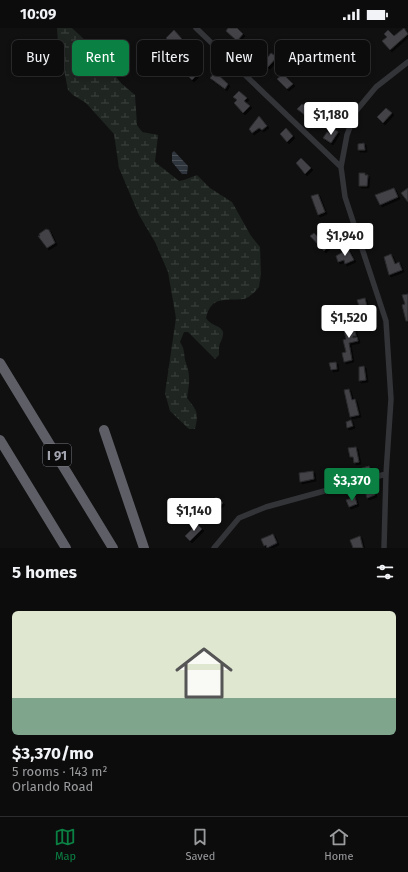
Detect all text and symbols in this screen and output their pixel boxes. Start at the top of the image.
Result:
text: 10:09 [20,5,56,23]
chip: Buy [12,40,64,76]
chip: Rent [72,40,129,76]
chip: Filters [137,40,203,76]
chip: New [211,40,267,76]
chip: Apartment [275,40,370,76]
pin: $1,180 [298,102,364,136]
text: $1,180 [313,107,349,122]
pin: $1,940 [312,223,378,257]
text: $1,940 [326,228,364,243]
pin: $1,520 [316,305,382,339]
text: $1,520 [330,310,368,325]
road number: I 91 [43,444,71,466]
pin: $3,370 [319,468,385,502]
text: $3,370 [333,473,371,488]
pin: $1,140 [161,498,227,532]
text: $1,140 [176,503,212,518]
icon: filters [374,561,396,583]
text: 5 homes [12,562,77,583]
icon: home [168,637,240,709]
text: $3,370/mo [12,743,94,764]
text: 5 rooms · 143 m² [12,764,108,779]
text: Orlando Road [12,779,93,794]
tab: Map [54,826,76,863]
tab: Saved [185,826,215,863]
tab: Home [324,826,354,863]

